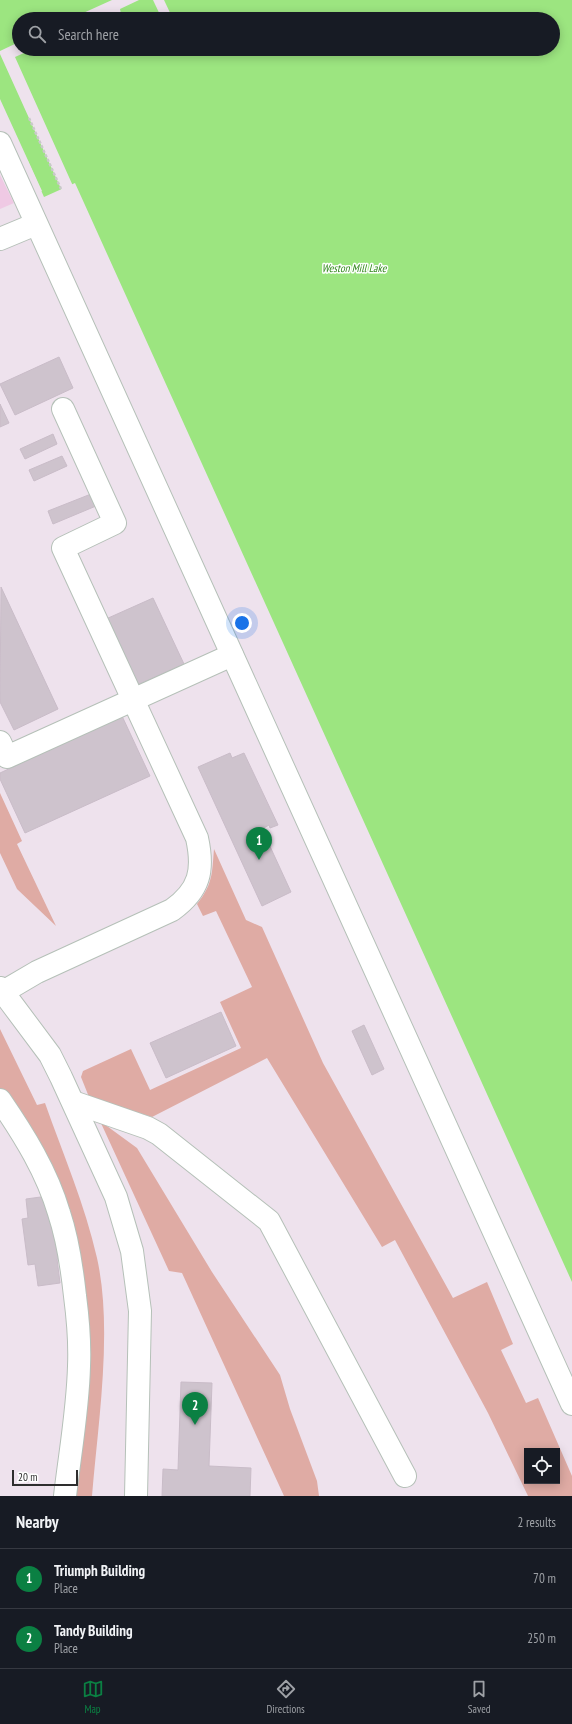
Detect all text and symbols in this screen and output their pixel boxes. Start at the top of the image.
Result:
search box [12,12,560,56]
icon: search [26,23,48,45]
text: Search here [58,25,119,44]
water label: Weston Mill Lake [322,261,388,275]
your location [232,613,252,633]
pin: 1 [246,827,272,860]
pin: 2 [182,1392,208,1425]
map controls [524,1448,560,1484]
button: locate [524,1448,560,1484]
scale bar [12,1468,78,1487]
text: 20 m [18,1470,37,1484]
text: Nearby [16,1511,59,1533]
text: 2 results [517,1514,556,1531]
text: Triumph Building [54,1561,145,1580]
text: 1 [26,1570,32,1587]
text: 70 m [533,1570,556,1587]
text: Place [54,1580,78,1597]
text: Tandy Building [54,1621,133,1640]
text: 2 [26,1630,32,1647]
text: 250 m [527,1630,556,1647]
text: Place [54,1640,78,1657]
tab: Map [82,1678,104,1716]
tab: Directions [267,1678,305,1716]
tab: Saved [468,1678,490,1716]

